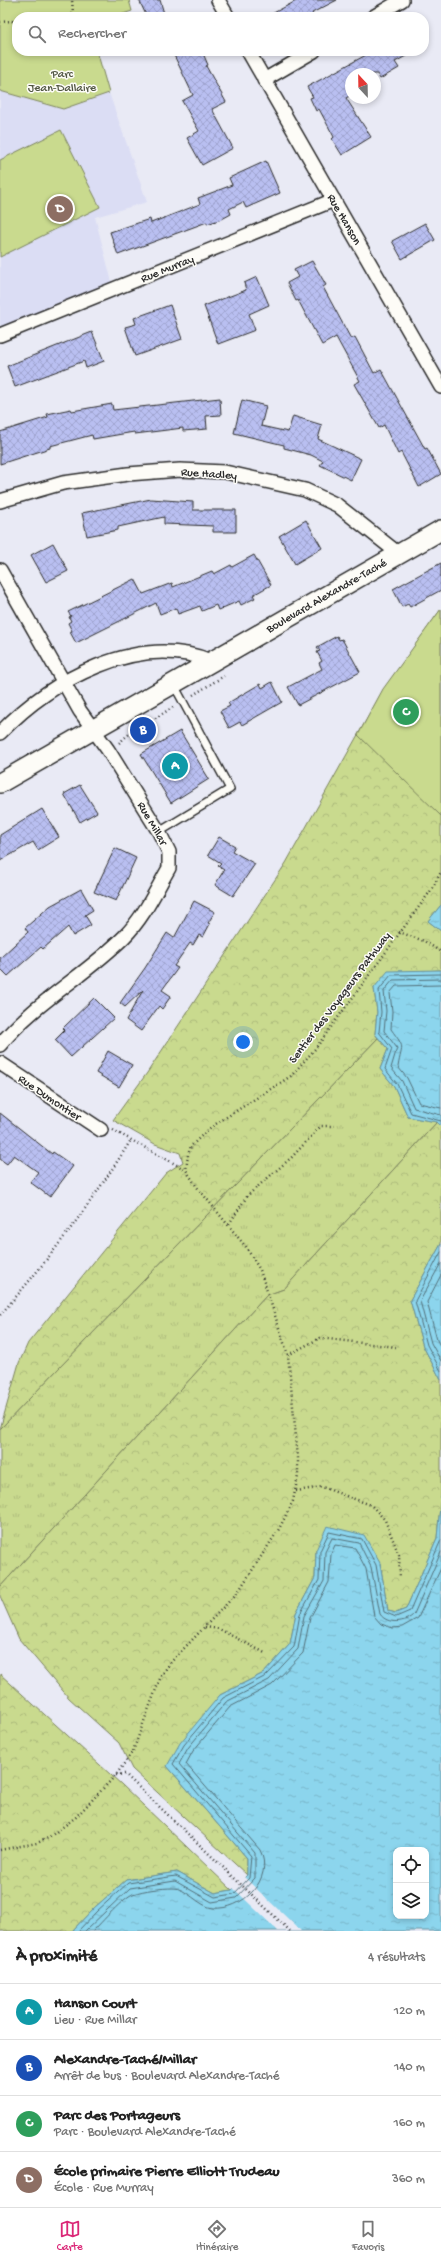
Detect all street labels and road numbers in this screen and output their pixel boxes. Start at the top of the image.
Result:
street label: Rue Hanson [323,192,364,248]
street label: Rue Murray [139,253,196,287]
street label: Rue Hadley [180,466,237,484]
street label: Boulevard Alexandre-Taché [263,556,390,637]
street label: Rue Millar [133,800,170,850]
street label: Sentier des Voyageurs Pathway [287,930,395,1067]
street label: Rue Dumontier [15,1073,84,1126]

